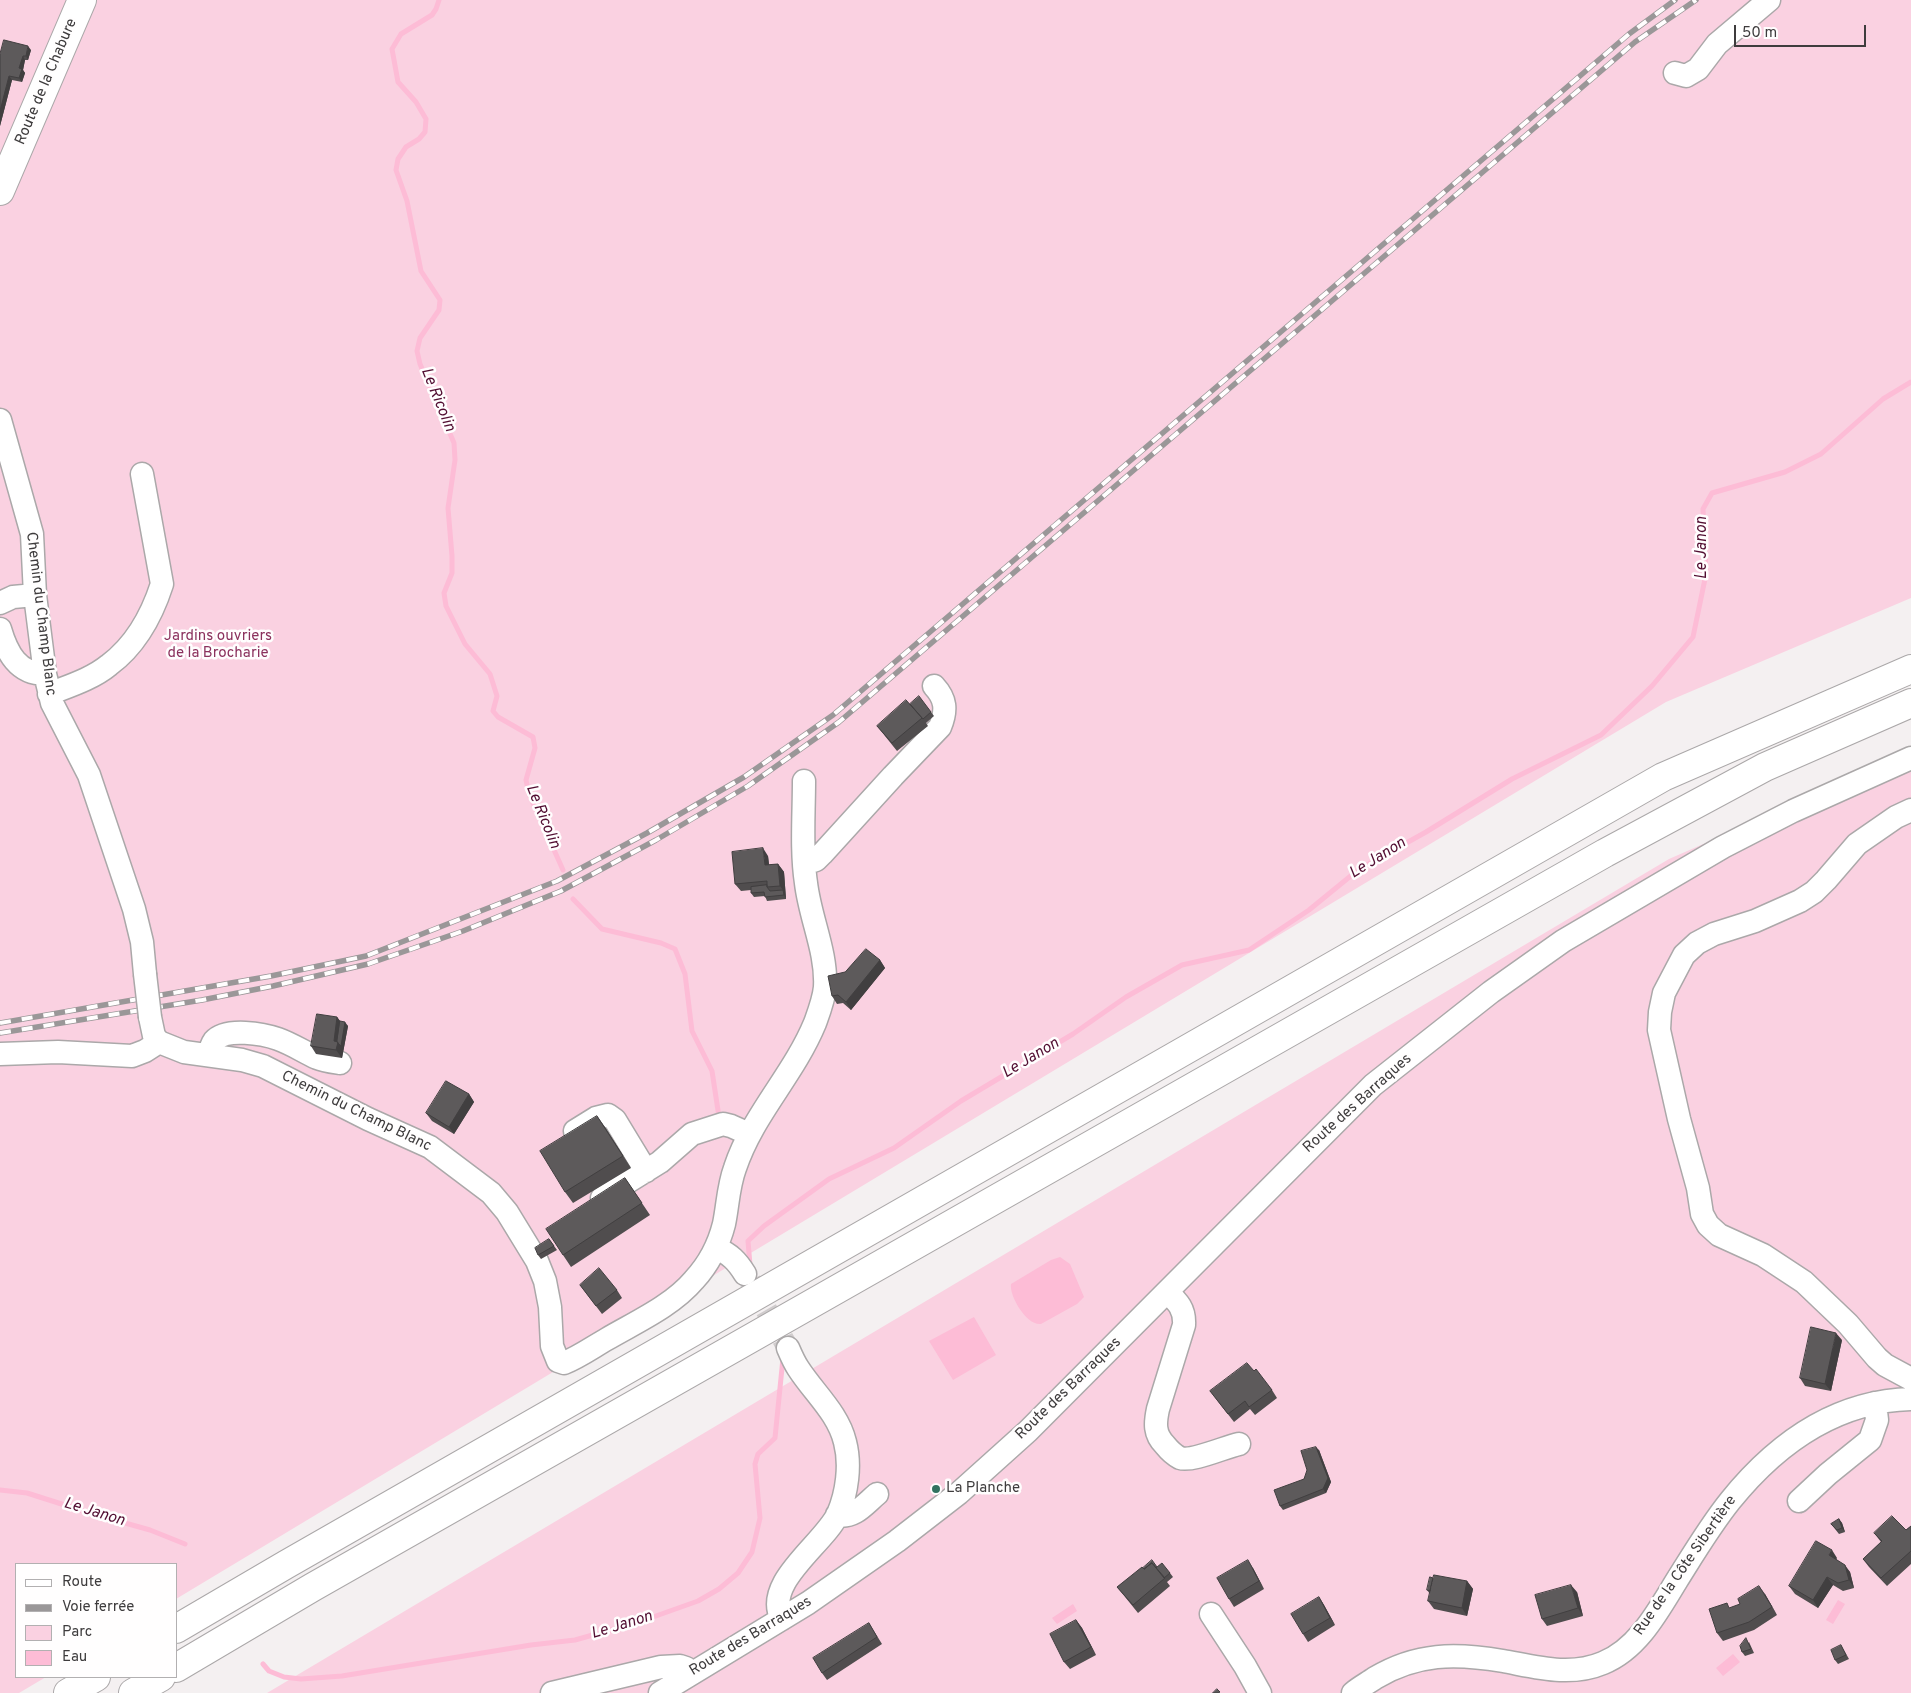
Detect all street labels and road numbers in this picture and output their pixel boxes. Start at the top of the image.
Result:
street label: Route de la Chabure [12,16,82,148]
street label: Chemin du Champ Blanc [21,531,59,697]
street label: Route des Barraques [1300,1051,1416,1157]
street label: Chemin du Champ Blanc [278,1068,434,1156]
street label: Route des Barraques [1013,1334,1125,1444]
street label: Rue de la Côte Sibertière [1631,1493,1741,1639]
street label: Route des Barraques [687,1593,815,1681]

